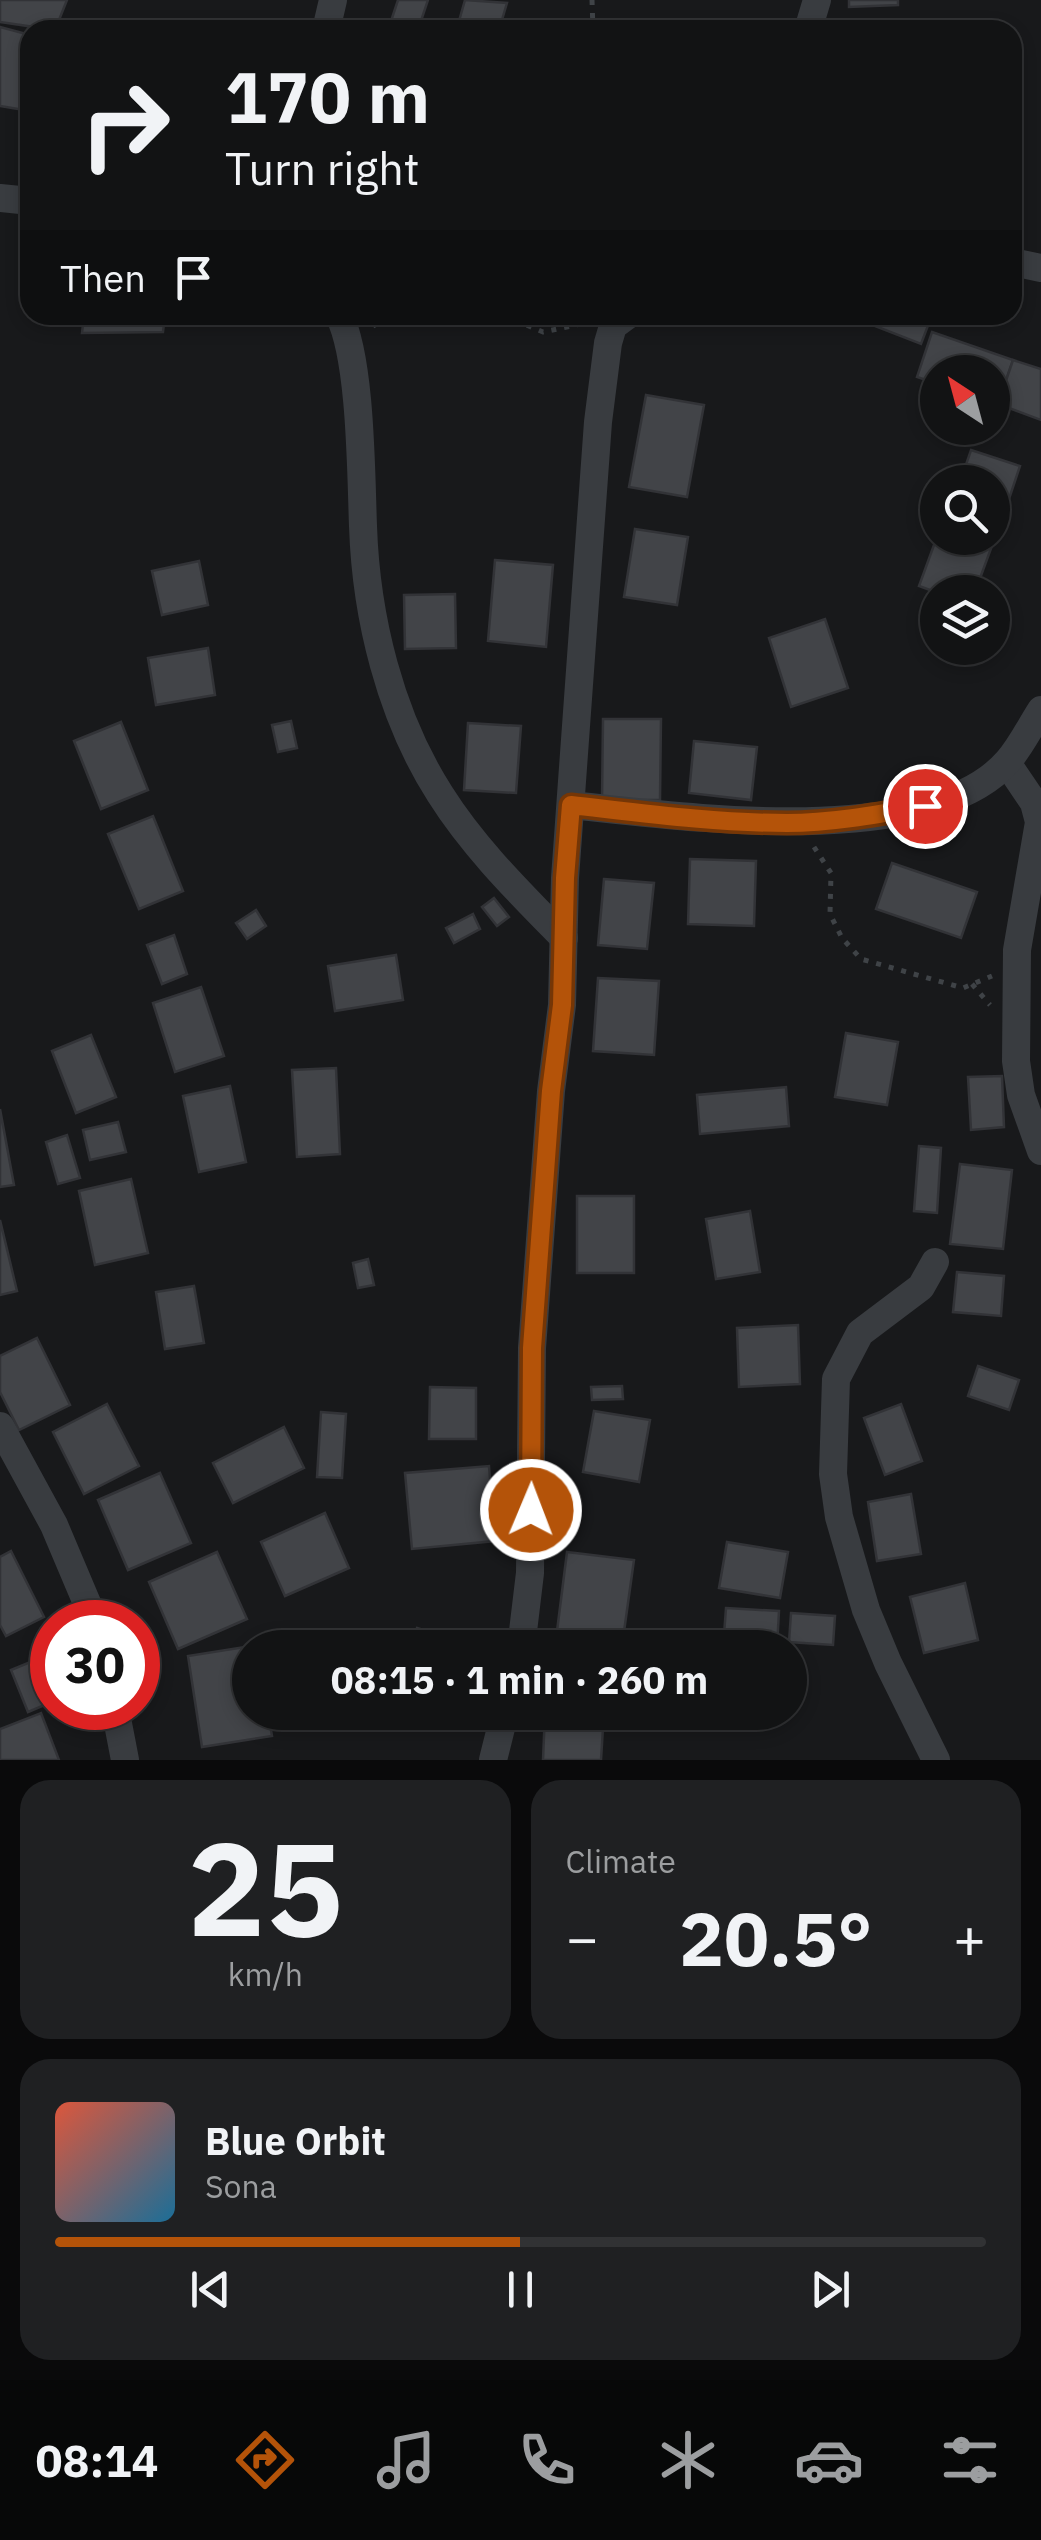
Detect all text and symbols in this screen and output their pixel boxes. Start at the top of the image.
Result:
text: 170 m [225,51,430,142]
icon: right [60,60,190,190]
text: Turn right [225,139,420,197]
icon: arrive [166,250,221,305]
text: Then [60,253,146,302]
north arrow [920,355,1010,445]
map controls [920,355,1010,665]
button: search [920,465,1010,555]
button: layers [920,575,1010,665]
pin [883,764,968,849]
icon: arrive [898,779,953,834]
position arrow [479,1458,583,1562]
speed limit sign: 30 [30,1600,160,1730]
text: 08:15 · 1 min · 260 m [331,1655,708,1704]
text: 25 [187,1803,343,1972]
text: Climate [566,1840,676,1882]
text: 20.5° [679,1889,873,1987]
text: − [566,1902,599,1973]
text: + [953,1902,986,1973]
text: km/h [228,1953,303,1995]
text: Blue Orbit [205,2116,386,2165]
text: Sona [205,2165,277,2207]
icon: previous [183,2262,238,2317]
icon: pause [493,2262,548,2317]
icon: next [803,2262,858,2317]
icon: directions [230,2425,300,2495]
icon: music [371,2425,441,2495]
icon: phone [512,2425,582,2495]
icon: climate [653,2425,723,2495]
icon: car [794,2425,864,2495]
icon: filters [935,2425,1005,2495]
text: 08:14 [36,2431,158,2489]

